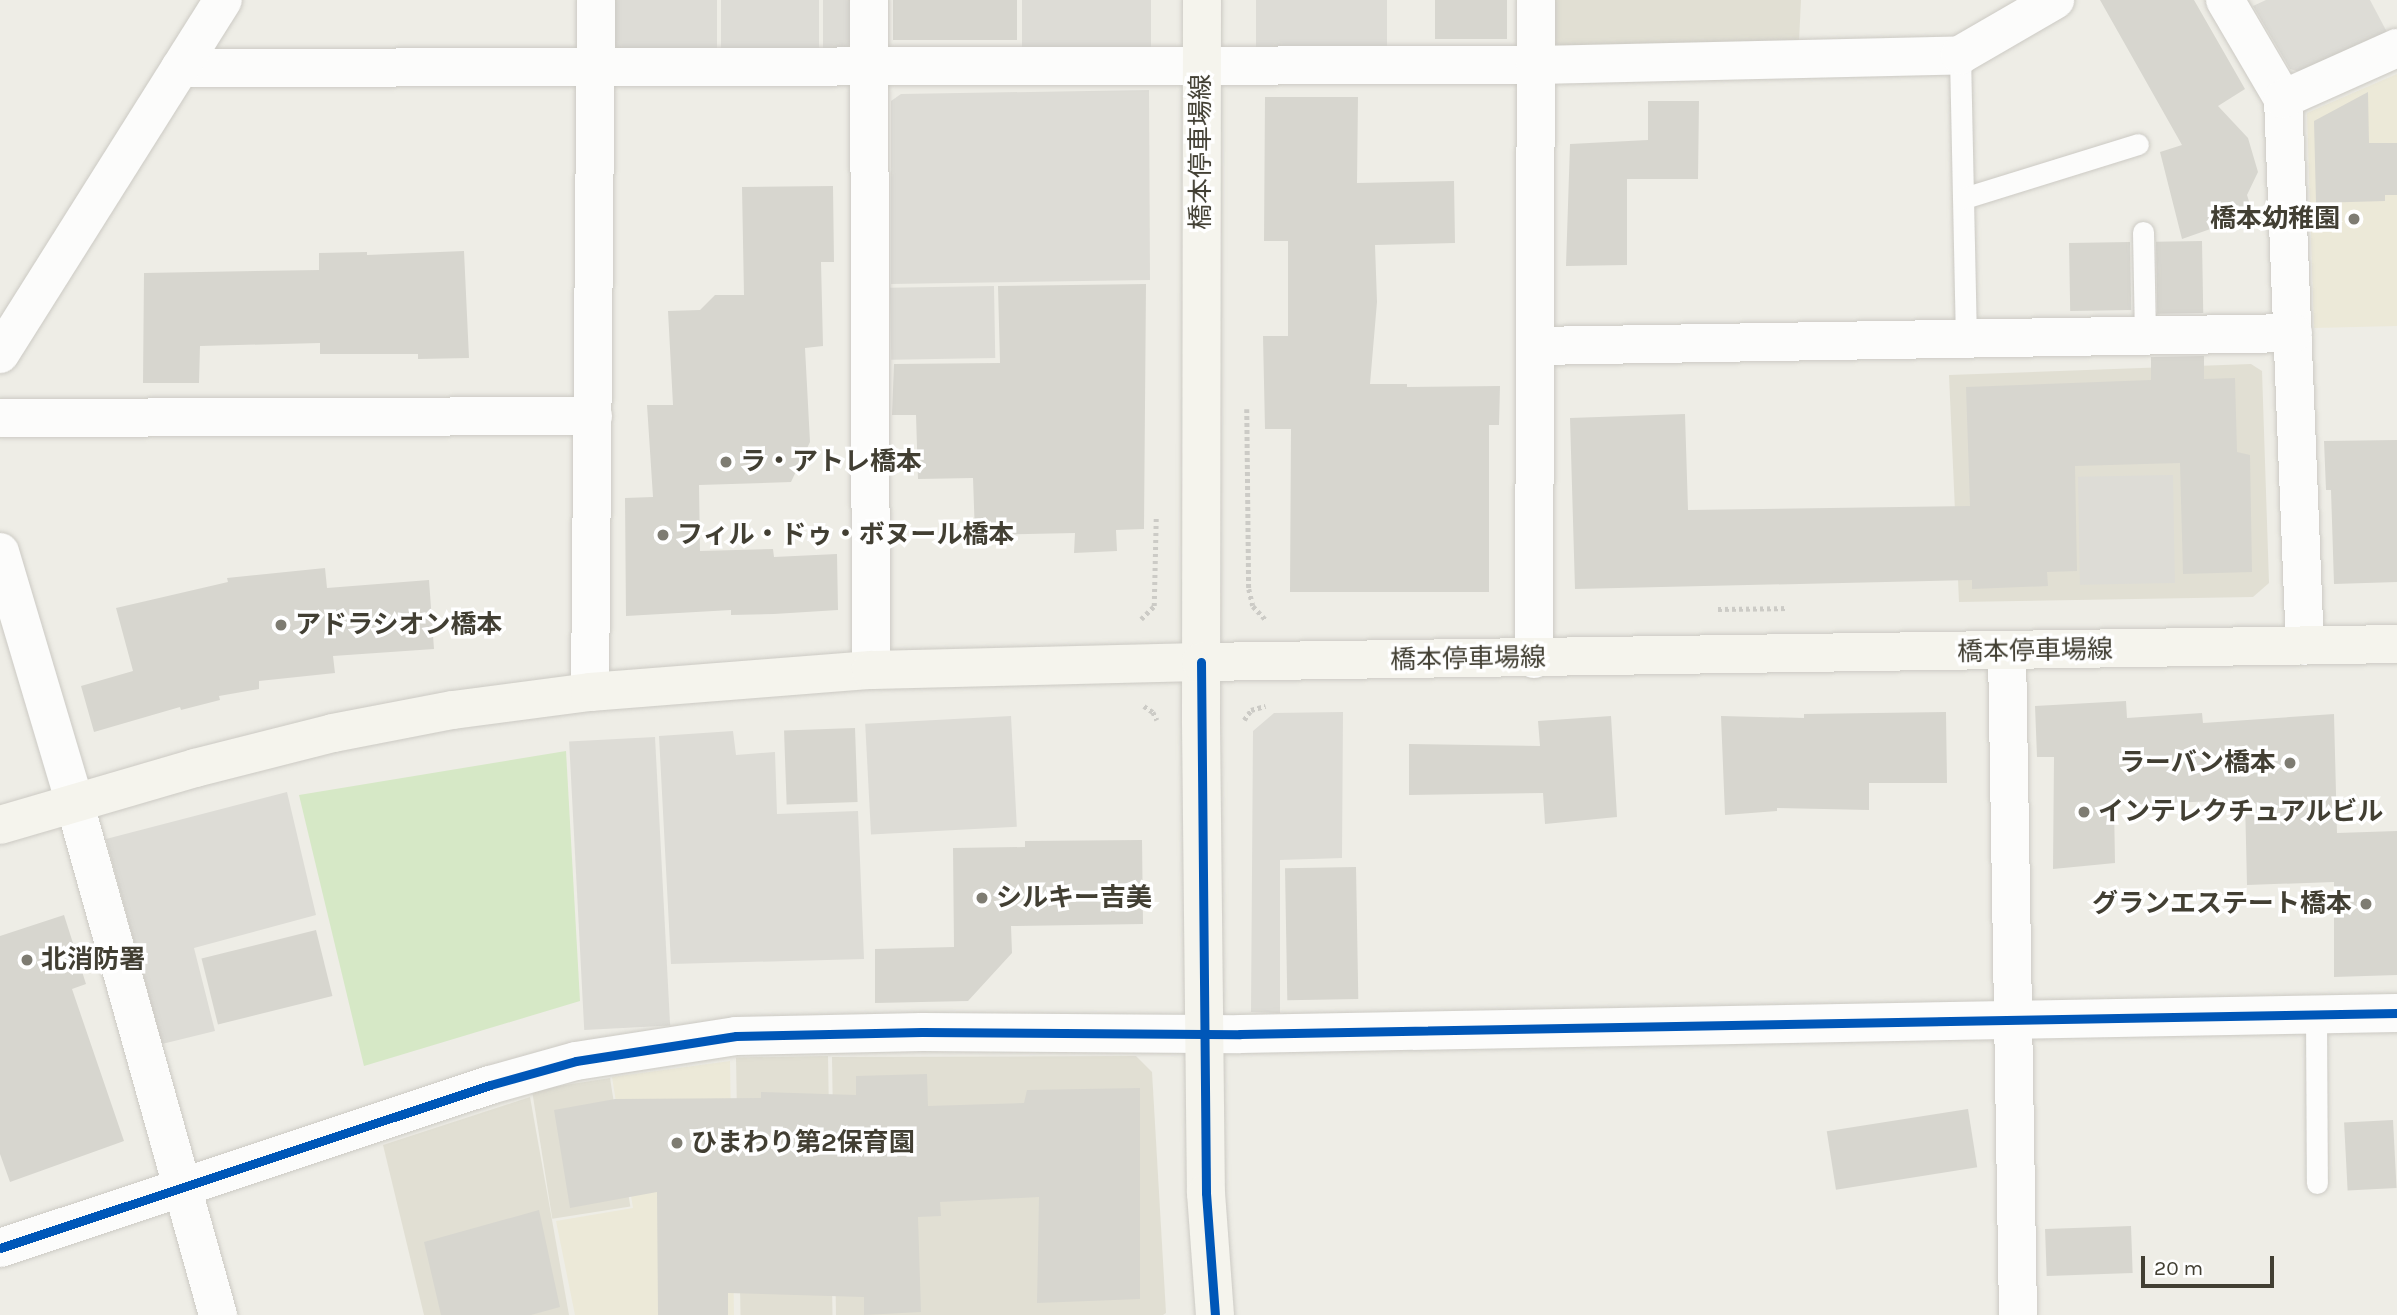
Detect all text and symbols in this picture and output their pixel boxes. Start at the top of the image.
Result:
street label: 橋本停車場線 [1185,74,1217,230]
place label: 橋本幼稚園 [2210,203,2340,235]
marker: 橋本幼稚園 [2346,211,2362,227]
place label: ラ・アトレ橋本 [740,446,922,478]
marker: ラ・アトレ橋本 [718,454,734,470]
place label: フィル・ドゥ・ボヌール橋本 [677,519,1015,551]
marker: フィル・ドゥ・ボヌール橋本 [655,527,671,543]
place label: アドラシオン橋本 [295,609,503,641]
marker: アドラシオン橋本 [273,617,289,633]
street label: 橋本停車場線 [1957,634,2113,668]
street label: 橋本停車場線 [1390,642,1546,676]
place label: ラーバン橋本 [2120,747,2276,779]
marker: ラーバン橋本 [2282,755,2298,771]
place label: インテレクチュアルビル [2098,796,2384,828]
marker: インテレクチュアルビル [2076,804,2092,820]
place label: シルキー吉美 [996,882,1152,914]
place label: グランエステート橋本 [2092,888,2352,920]
marker: シルキー吉美 [974,890,990,906]
marker: グランエステート橋本 [2358,896,2374,912]
place label: 北消防署 [41,944,145,976]
marker: 北消防署 [19,952,35,968]
place label: ひまわり第2保育園 [691,1127,915,1159]
marker: ひまわり第2保育園 [669,1135,685,1151]
scale bar [2145,1242,2278,1286]
text: 20 m [2154,1256,2203,1280]

